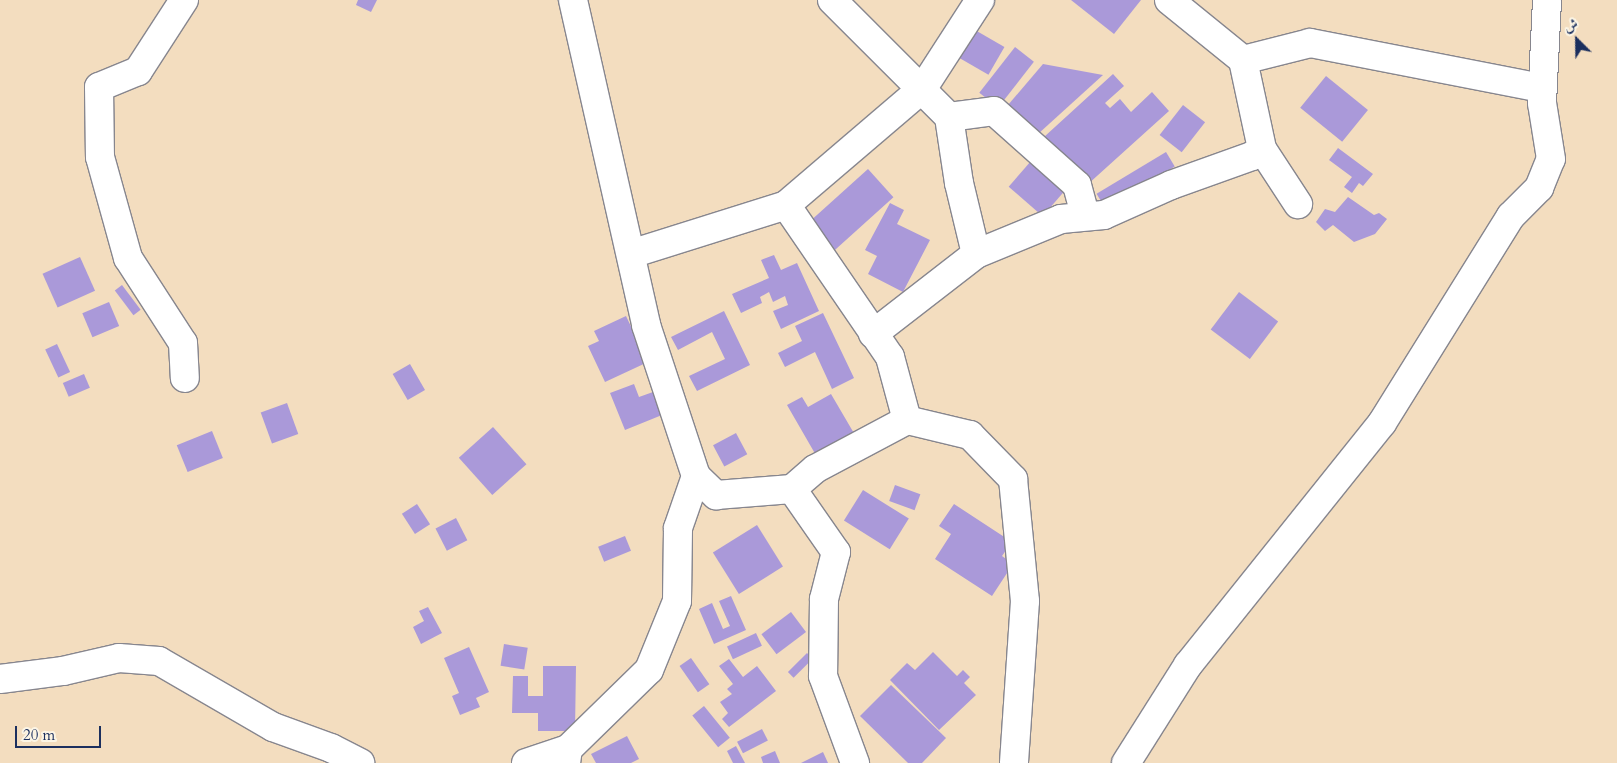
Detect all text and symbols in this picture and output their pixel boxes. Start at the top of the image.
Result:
text: ش [1561,14,1581,37]
north arrow [1552,15,1602,65]
scale bar [18,716,104,748]
text: 20 m [23,725,55,745]

